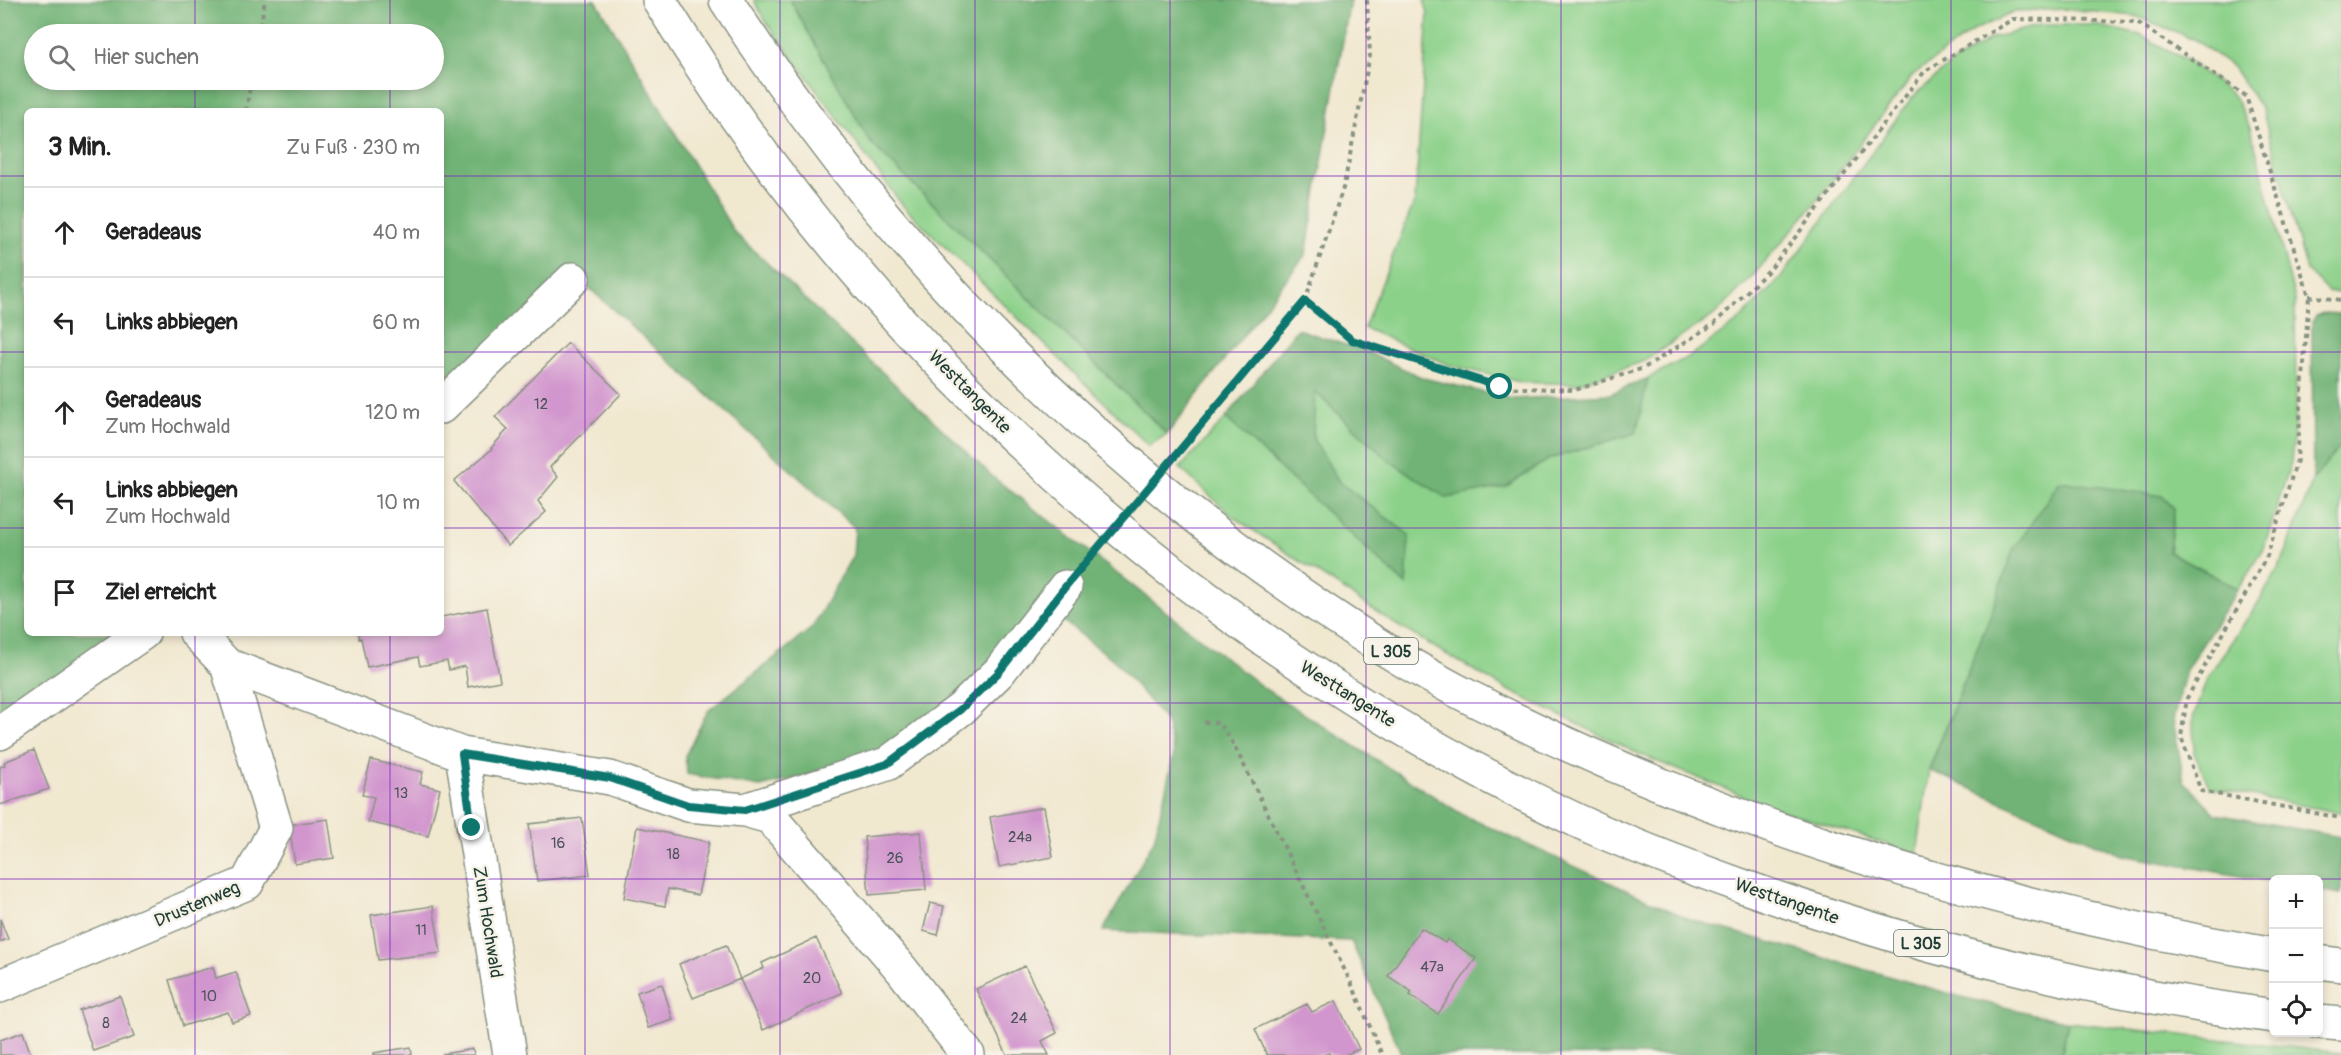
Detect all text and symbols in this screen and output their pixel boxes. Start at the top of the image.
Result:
search box [24,24,444,90]
icon: search [45,41,78,74]
text: Hier suchen [93,43,199,71]
text: 3 Min. [48,131,112,163]
text: Zu Fuß · 230 m [286,135,420,160]
icon: ahead [48,216,81,249]
text: Geradeaus [105,218,201,246]
text: 40 m [373,220,420,245]
icon: left [48,306,81,339]
text: Links abbiegen [105,308,238,336]
text: 60 m [373,310,420,335]
street label: Westtangente [923,346,1016,439]
route start [1486,373,1512,399]
text: Geradeaus [105,386,201,414]
house number: 12 [534,395,548,414]
icon: ahead [48,396,81,429]
text: 120 m [365,400,420,425]
text: Zum Hochwald [105,414,231,439]
text: Links abbiegen [105,476,238,504]
icon: left [48,486,81,519]
text: 10 m [376,490,420,515]
text: Zum Hochwald [105,504,231,529]
icon: arrive [48,576,81,609]
text: Ziel erreicht [105,578,216,606]
road number: L 305 [1364,638,1418,664]
street label: Westtangente [1296,656,1400,733]
house number: 13 [394,784,408,803]
route end [458,814,484,840]
house number: 24a [1008,828,1032,847]
house number: 16 [551,834,565,853]
house number: 18 [666,845,680,864]
house number: 26 [886,849,904,868]
street label: Zum Hochwald [467,864,508,980]
street label: Westtangente [1732,873,1842,930]
map controls [2269,875,2323,1037]
button: + [2269,875,2323,929]
street label: Drustenweg [151,876,244,933]
house number: 11 [415,921,427,940]
button: − [2269,929,2323,983]
road number: L 305 [1894,930,1948,956]
house number: 47a [1420,958,1444,977]
house number: 20 [803,969,821,988]
button: locate [2269,983,2323,1037]
house number: 10 [201,987,217,1006]
house number: 24 [1010,1009,1028,1028]
house number: 8 [102,1014,110,1033]

